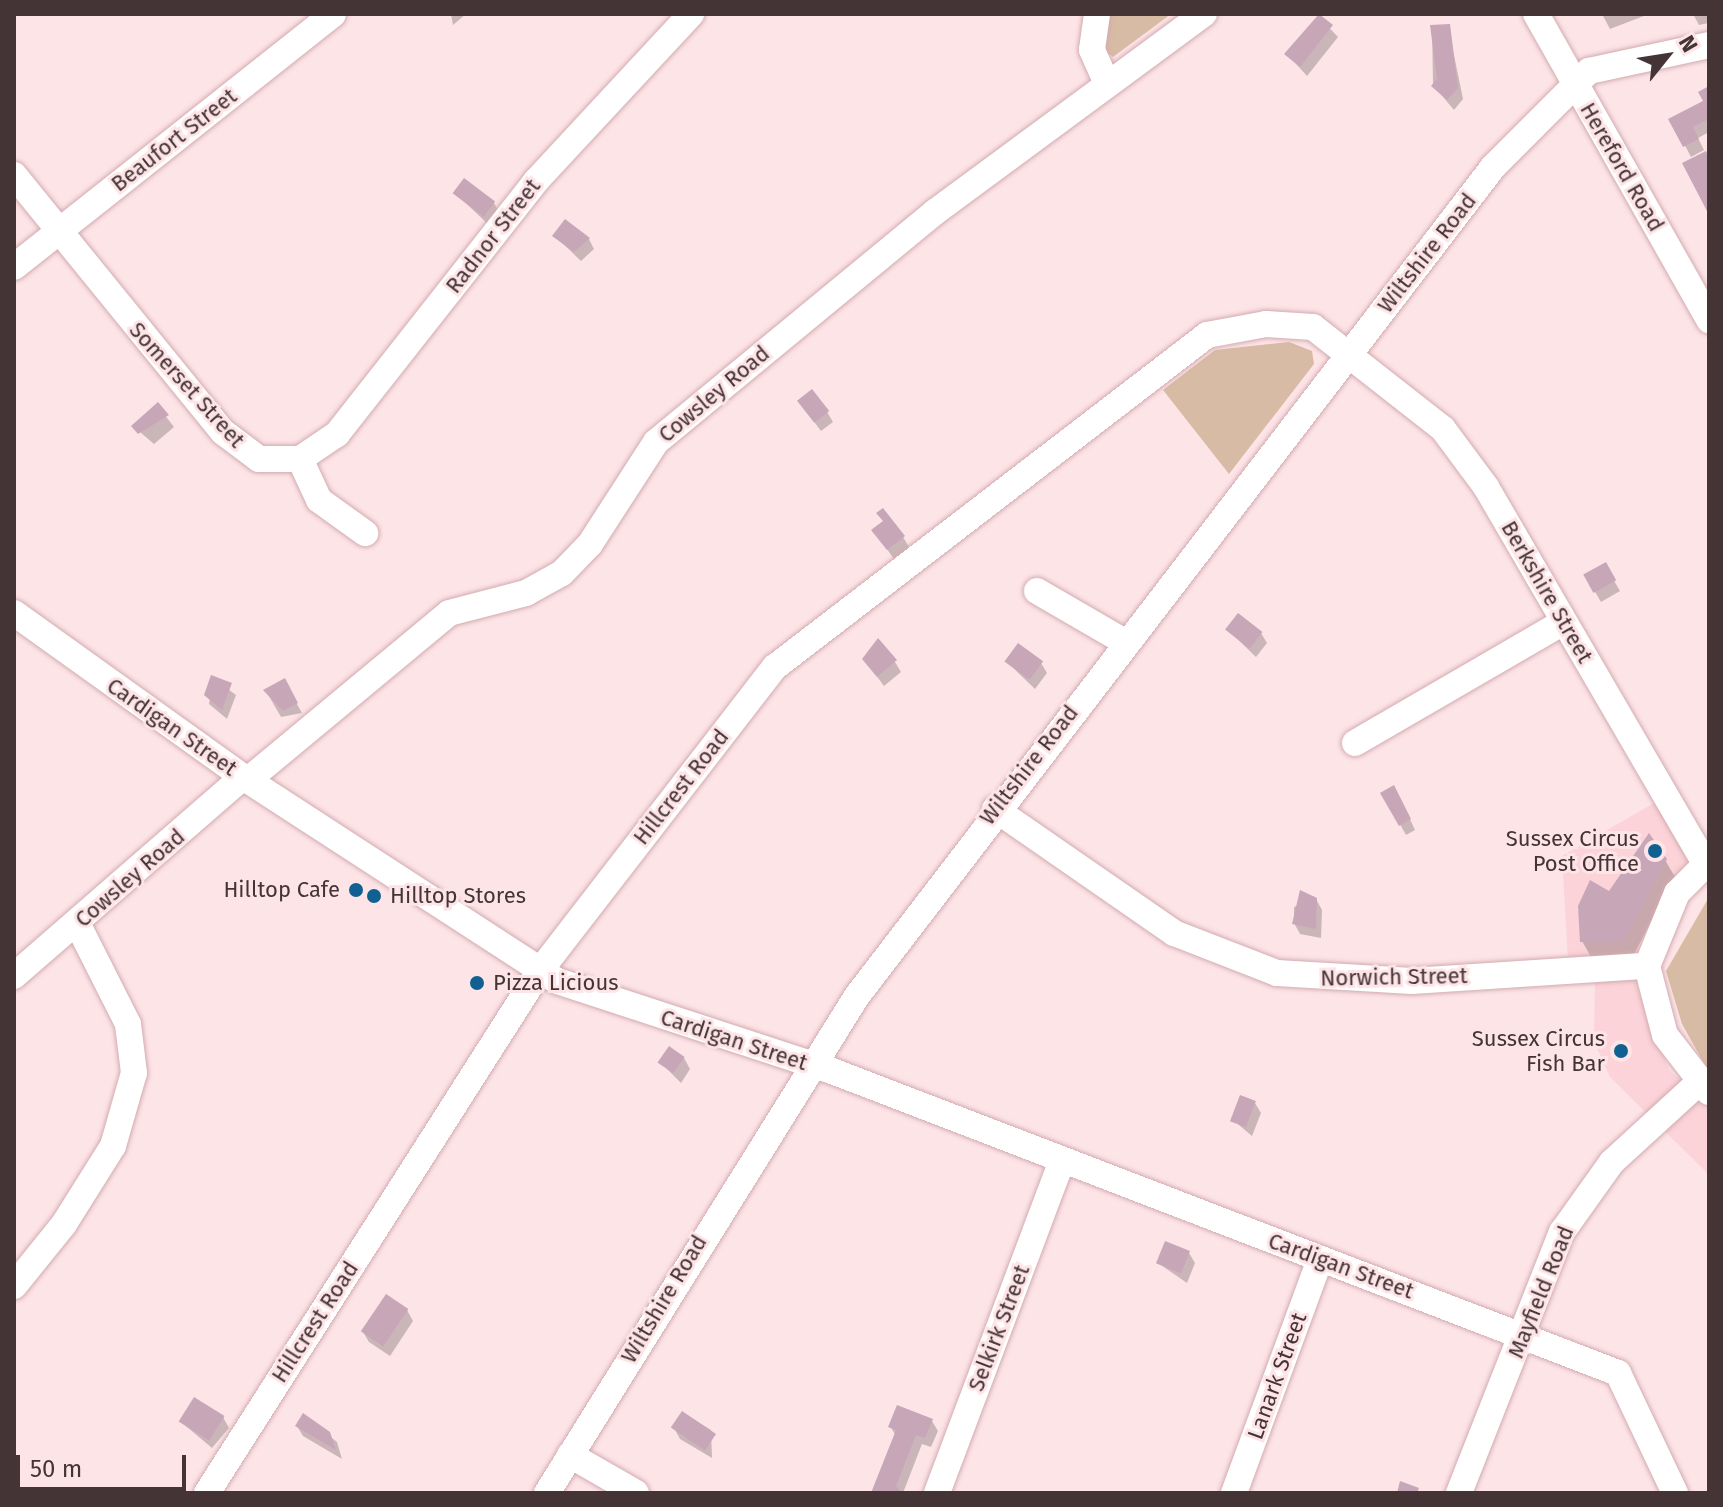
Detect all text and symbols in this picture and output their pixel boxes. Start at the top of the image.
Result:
north arrow [1627,16,1707,96]
text: N [1673,31,1704,57]
street label: Beaufort Street [106,83,242,197]
street label: Hereford Road [1574,98,1670,236]
street label: Radnor Street [440,174,546,298]
street label: Wiltshire Road [1372,188,1482,318]
street label: Somerset Street [124,317,250,453]
street label: Cowsley Road [653,340,775,448]
street label: Berkshire Street [1496,516,1598,668]
street label: Cardigan Street [102,672,242,782]
street label: Wiltshire Road [974,700,1084,830]
street label: Hillcrest Road [628,724,734,850]
street label: Cowsley Road [70,823,190,933]
place label: Sussex Circus Post Office [1506,825,1639,876]
marker: Sussex Circus Post Office [1646,842,1664,860]
place label: Hilltop Cafe [223,877,340,903]
marker: Hilltop Cafe [347,881,365,899]
place label: Hilltop Stores [390,883,526,909]
marker: Hilltop Stores [365,887,383,905]
street label: Norwich Street [1320,963,1468,991]
place label: Pizza Licious [493,970,618,996]
marker: Pizza Licious [468,974,486,992]
street label: Cardigan Street [657,1004,811,1076]
place label: Sussex Circus Fish Bar [1472,1025,1605,1076]
marker: Sussex Circus Fish Bar [1612,1042,1630,1060]
street label: Mayfield Road [1502,1222,1580,1362]
street label: Cardigan Street [1265,1227,1417,1305]
street label: Wiltshire Road [615,1230,713,1368]
street label: Hillcrest Road [266,1256,364,1388]
street label: Selkirk Street [963,1261,1035,1395]
street label: Lanark Street [1242,1309,1312,1443]
scale bar [20,1439,190,1489]
text: 50 m [30,1455,82,1483]

